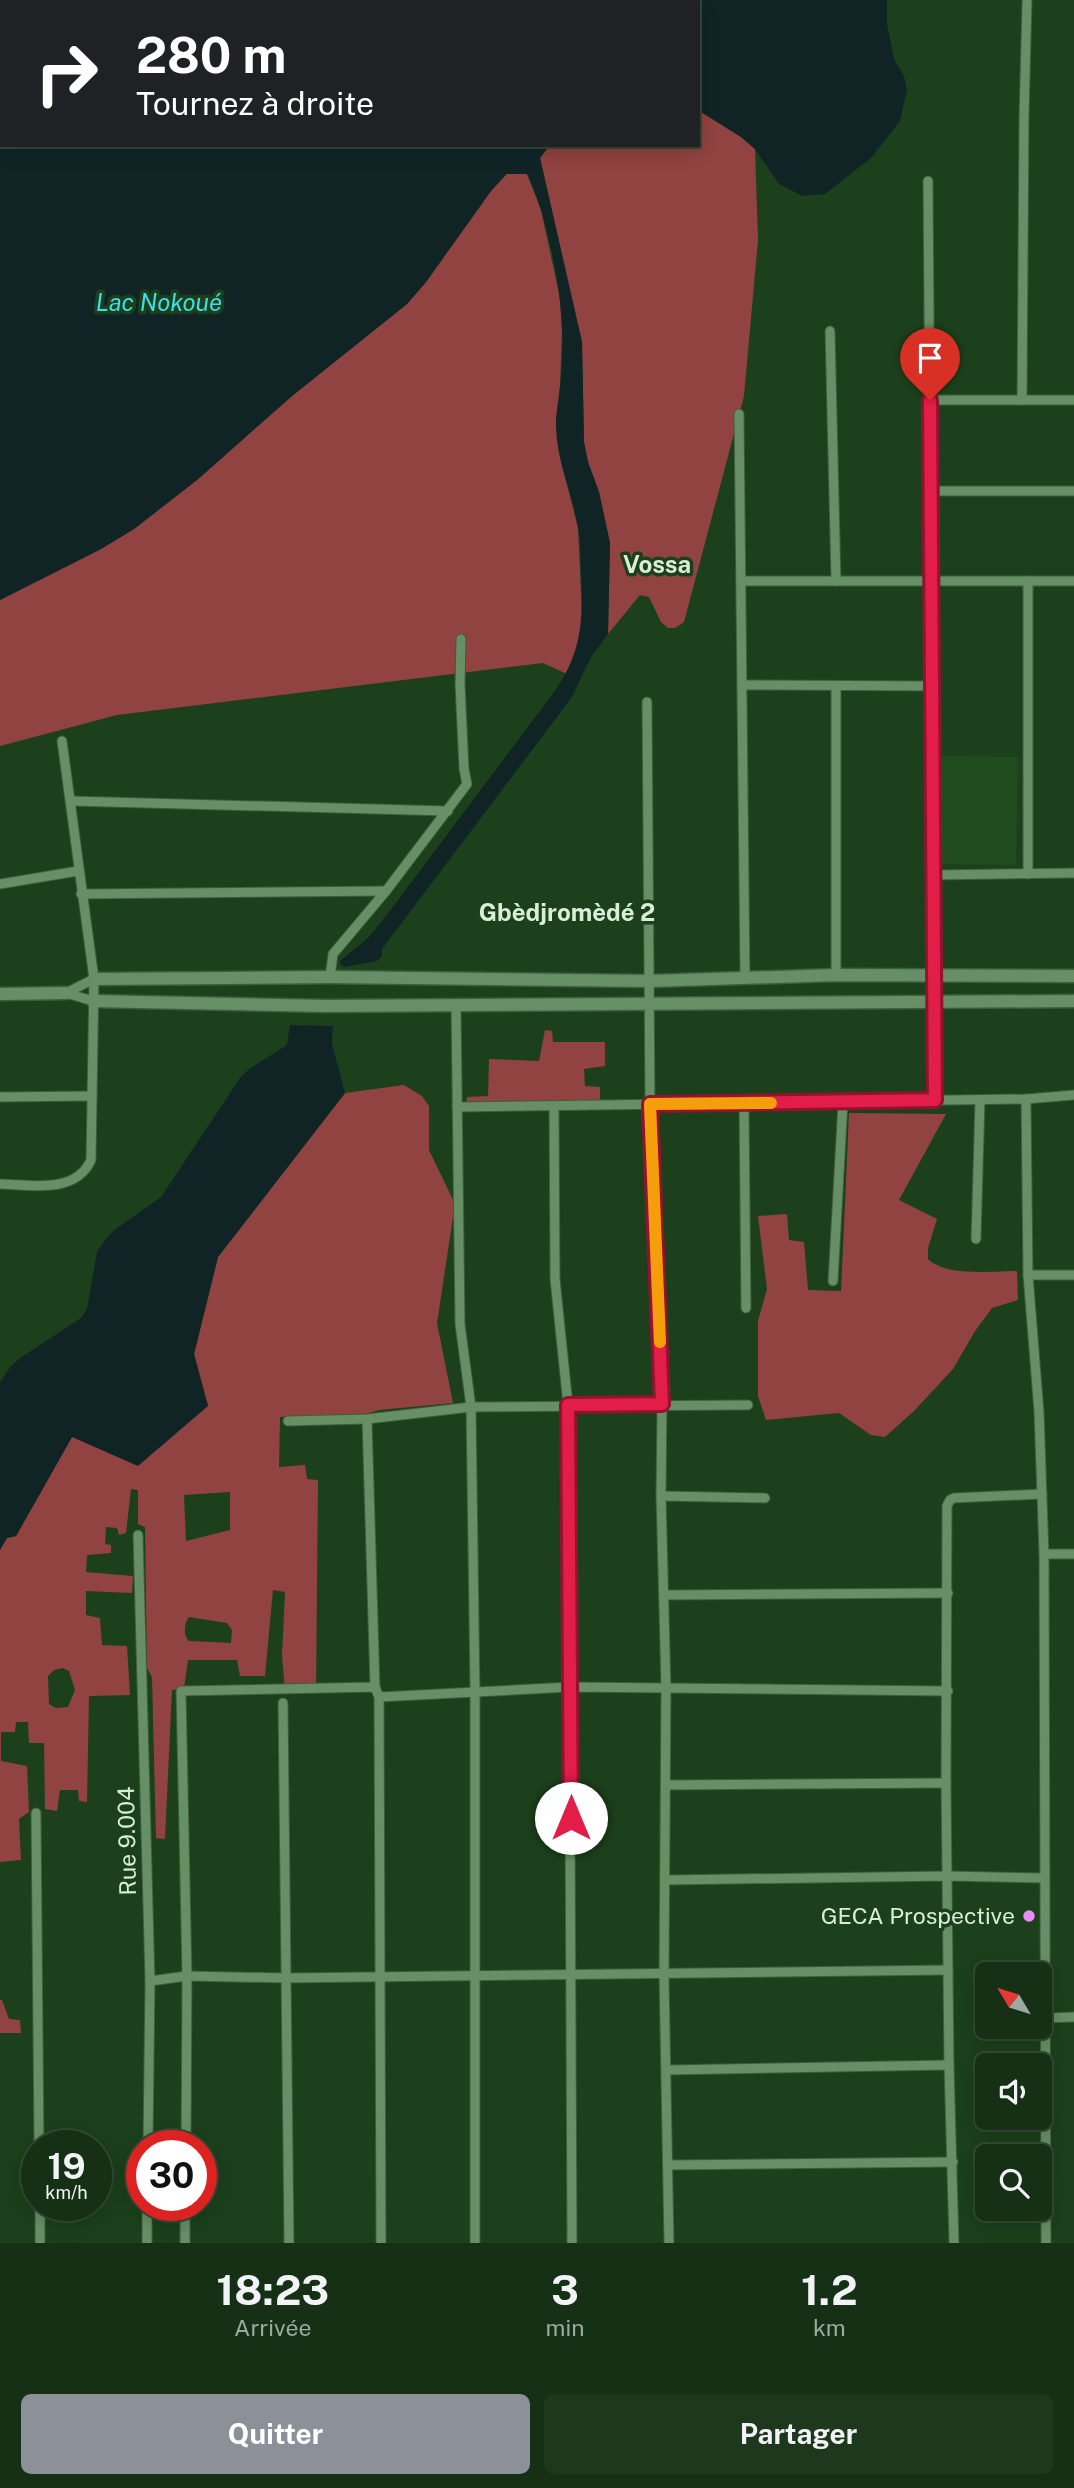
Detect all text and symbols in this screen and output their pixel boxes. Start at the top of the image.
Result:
text: 280 m [136,26,286,84]
icon: right [21,28,112,119]
text: Tournez à droite [136,85,374,122]
water label: Lac Nokoué [96,288,222,316]
pin [900,328,960,400]
icon: arrive [911,339,949,377]
district label: Vossa [623,550,691,578]
district label: Gbèdjromèdé 2 [479,898,655,926]
position arrow [534,1781,608,1855]
street label: Rue 9.004 [112,1786,141,1896]
place label: GECA Prospective [821,1902,1015,1929]
marker: GECA Prospective [1021,1908,1037,1924]
north arrow [975,1962,1052,2039]
map controls [975,1962,1052,2221]
button: sound [975,2053,1052,2130]
speed limit sign: 30 [126,2130,217,2221]
button: search [975,2144,1052,2221]
text: 19 [47,2146,86,2187]
text: km/h [45,2182,88,2203]
text: 18:23 [216,2265,329,2314]
text: 3 [551,2265,579,2314]
text: 1.2 [801,2265,858,2314]
text: Arrivée [234,2314,311,2341]
text: min [546,2314,585,2341]
text: km [813,2314,846,2341]
button: Quitter [21,2394,530,2474]
button: Partager [544,2394,1053,2474]

